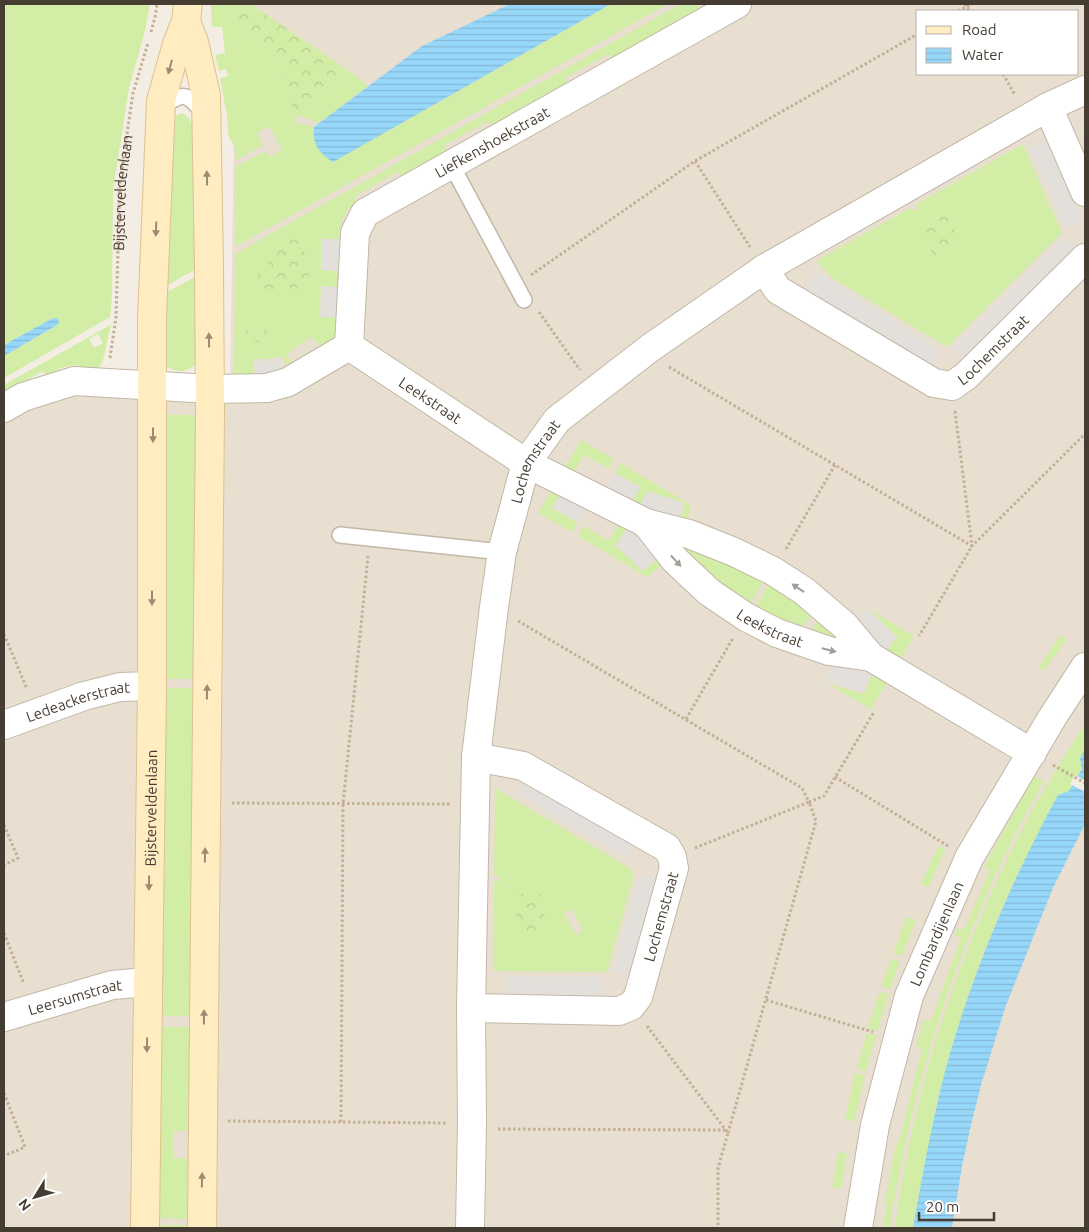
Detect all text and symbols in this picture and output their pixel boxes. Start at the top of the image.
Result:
legend [916,10,1079,75]
text: Road [962,21,997,38]
text: Water [962,46,1003,63]
one-way arrow [166,60,174,75]
street label: Liefkenshoekstraat [432,103,552,181]
street label: Bijsterveldenlaan [109,133,135,251]
one-way arrow [203,170,211,186]
one-way arrow [151,221,159,237]
street label: Lochemstraat [954,311,1032,388]
one-way arrow [205,332,213,348]
street label: Leekstraat [396,373,465,427]
street label: Lochemstraat [507,416,563,505]
one-way arrow [149,428,157,444]
one-way arrow [670,554,682,566]
one-way arrow [791,583,805,593]
one-way arrow [148,590,156,606]
street label: Leekstraat [734,605,806,650]
one-way arrow [822,647,837,655]
street label: Ledeackerstraat [23,678,130,725]
one-way arrow [203,684,211,700]
street label: Bijsterveldenlaan [141,750,160,866]
one-way arrow [201,846,209,862]
street label: Lochemstraat [640,870,681,963]
one-way arrow [145,875,153,891]
street label: Lombardijenlaan [906,878,966,988]
street label: Leersumstraat [26,976,123,1018]
one-way arrow [200,1009,208,1025]
one-way arrow [143,1038,151,1054]
one-way arrow [198,1171,206,1187]
north arrow [10,1172,60,1222]
scale bar [919,1190,994,1222]
text: N [15,1196,34,1214]
text: 20 m [926,1198,959,1215]

